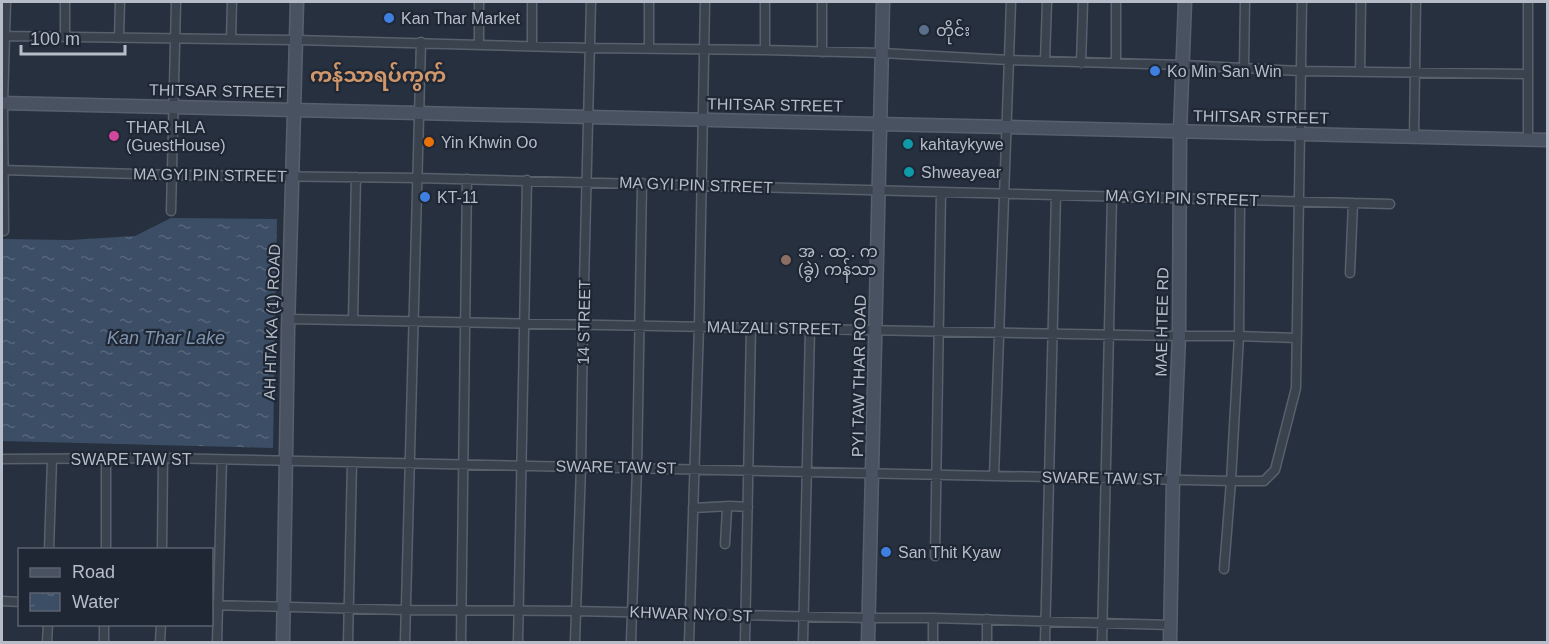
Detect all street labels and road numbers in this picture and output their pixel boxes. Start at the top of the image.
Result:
street label: THITSAR STREET [149,81,285,101]
street label: THITSAR STREET [707,95,843,115]
street label: THITSAR STREET [1193,107,1329,127]
street label: MA GYI PIN STREET [133,165,287,185]
street label: MA GYI PIN STREET [619,174,773,196]
street label: MA GYI PIN STREET [1105,187,1259,209]
street label: AH HTA KA (1) ROAD [261,244,283,400]
street label: MAE HTEE RD [1153,267,1171,377]
street label: 14 STREET [575,279,593,365]
street label: PYI TAW THAR ROAD [849,295,869,457]
street label: MALZALI STREET [707,318,841,338]
street label: SWARE TAW ST [71,451,192,468]
street label: SWARE TAW ST [555,457,677,477]
street label: SWARE TAW ST [1041,468,1163,488]
street label: KHWAR NYO ST [629,603,753,625]

